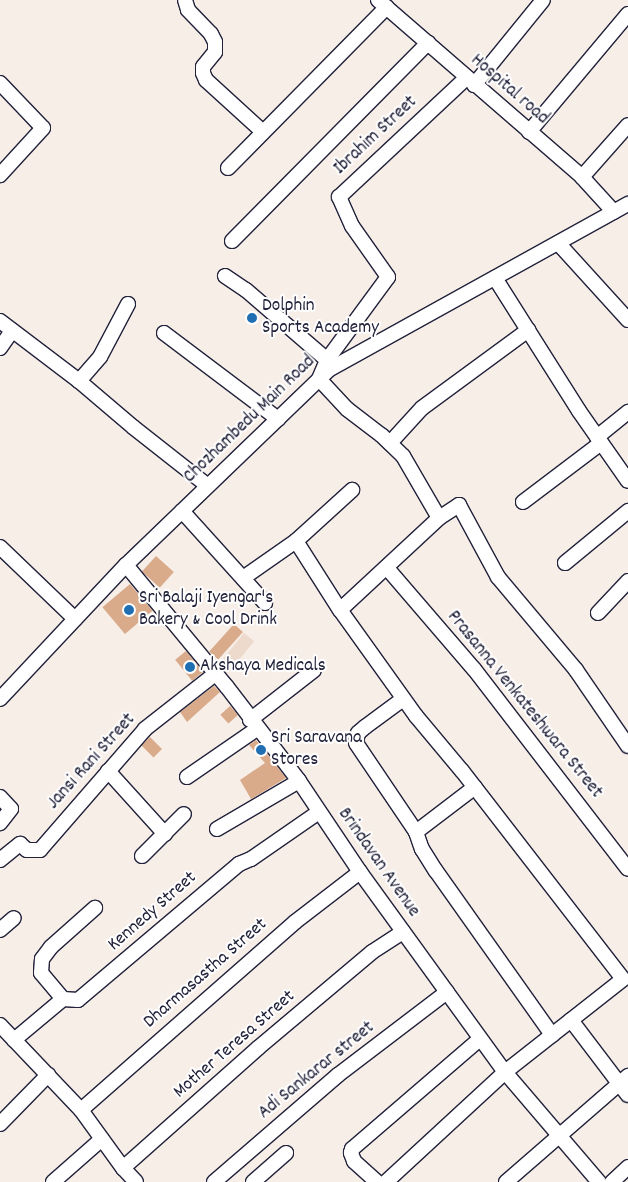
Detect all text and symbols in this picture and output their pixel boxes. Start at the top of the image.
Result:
street label: Hospital road [465,50,553,130]
street label: Ibrahim Street [330,92,422,180]
place label: Dolphin Sports Academy [262,296,379,340]
marker: Dolphin Sports Academy [246,312,258,324]
street label: Chozhambedu Main Road [179,351,321,489]
place label: Sri Balaji Iyengar's Bakery & Cool Drink [139,588,277,632]
marker: Sri Balaji Iyengar's Bakery & Cool Drink [123,604,135,616]
street label: Prasanna Venkateshwara Street [441,607,607,803]
place label: Akshaya Medicals [200,656,326,678]
marker: Akshaya Medicals [184,661,196,673]
street label: Jansi Rani Street [43,709,141,815]
place label: Sri Saravana Stores [271,728,362,772]
marker: Sri Saravana Stores [255,744,267,756]
street label: Brindavan Avenue [332,804,424,922]
street label: Kennedy Street [104,867,202,957]
street label: Dharmasastha Street [139,914,273,1034]
street label: Mother Teresa Street [169,986,301,1104]
street label: Adi Sankarar street [254,1017,380,1125]

